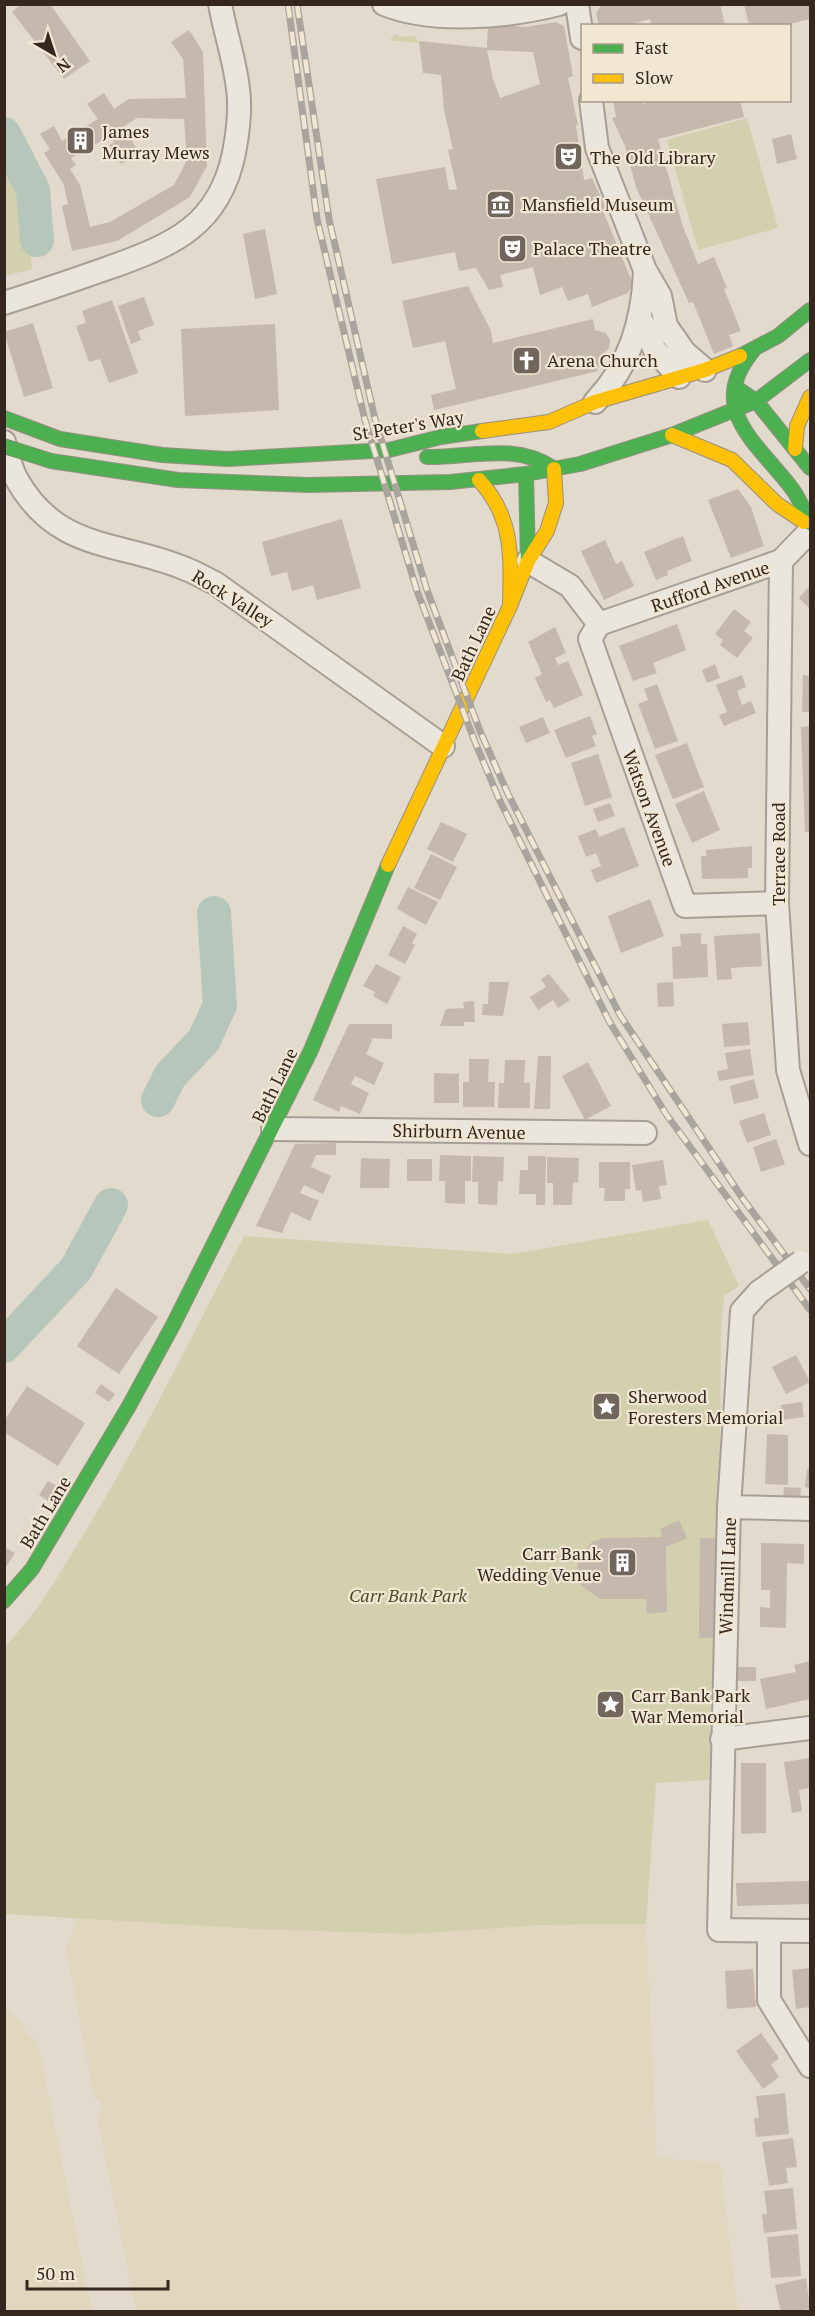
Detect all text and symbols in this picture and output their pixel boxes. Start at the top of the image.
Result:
north arrow [24,24,84,84]
legend [581,24,791,102]
text: Fast [635,35,669,59]
text: N [52,53,75,78]
text: Slow [635,65,674,89]
place label: James Murray Mews [102,119,210,164]
building icon: James Murray Mews [65,125,97,157]
theatre icon: The Old Library [553,141,585,173]
place label: The Old Library [590,145,717,169]
museum icon: Mansfield Museum [485,188,517,220]
place label: Mansfield Museum [522,192,674,216]
theatre icon: Palace Theatre [496,232,528,264]
place label: Palace Theatre [533,236,651,260]
church icon: Arena Church [510,344,542,376]
place label: Arena Church [547,348,658,372]
street label: St Peter's Way [351,404,466,446]
street label: Rufford Avenue [648,555,772,617]
street label: Rock Valley [188,564,279,633]
street label: Bath Lane [445,601,501,685]
street label: Watson Avenue [618,746,682,870]
street label: Terrace Road [766,802,790,906]
street label: Bath Lane [246,1044,302,1126]
street label: Shirburn Avenue [392,1118,526,1144]
place label: Sherwood Foresters Memorial [628,1384,783,1429]
place icon: Sherwood Foresters Memorial [591,1390,623,1422]
street label: Bath Lane [14,1471,76,1553]
street label: Windmill Lane [713,1517,741,1635]
place label: Carr Bank Wedding Venue [477,1541,602,1586]
building icon: Carr Bank Wedding Venue [606,1547,638,1579]
park label: Carr Bank Park [349,1583,467,1607]
place label: Carr Bank Park War Memorial [631,1683,751,1728]
place icon: Carr Bank Park War Memorial [594,1689,626,1721]
scale bar [27,2253,168,2291]
text: 50 m [36,2261,76,2285]

